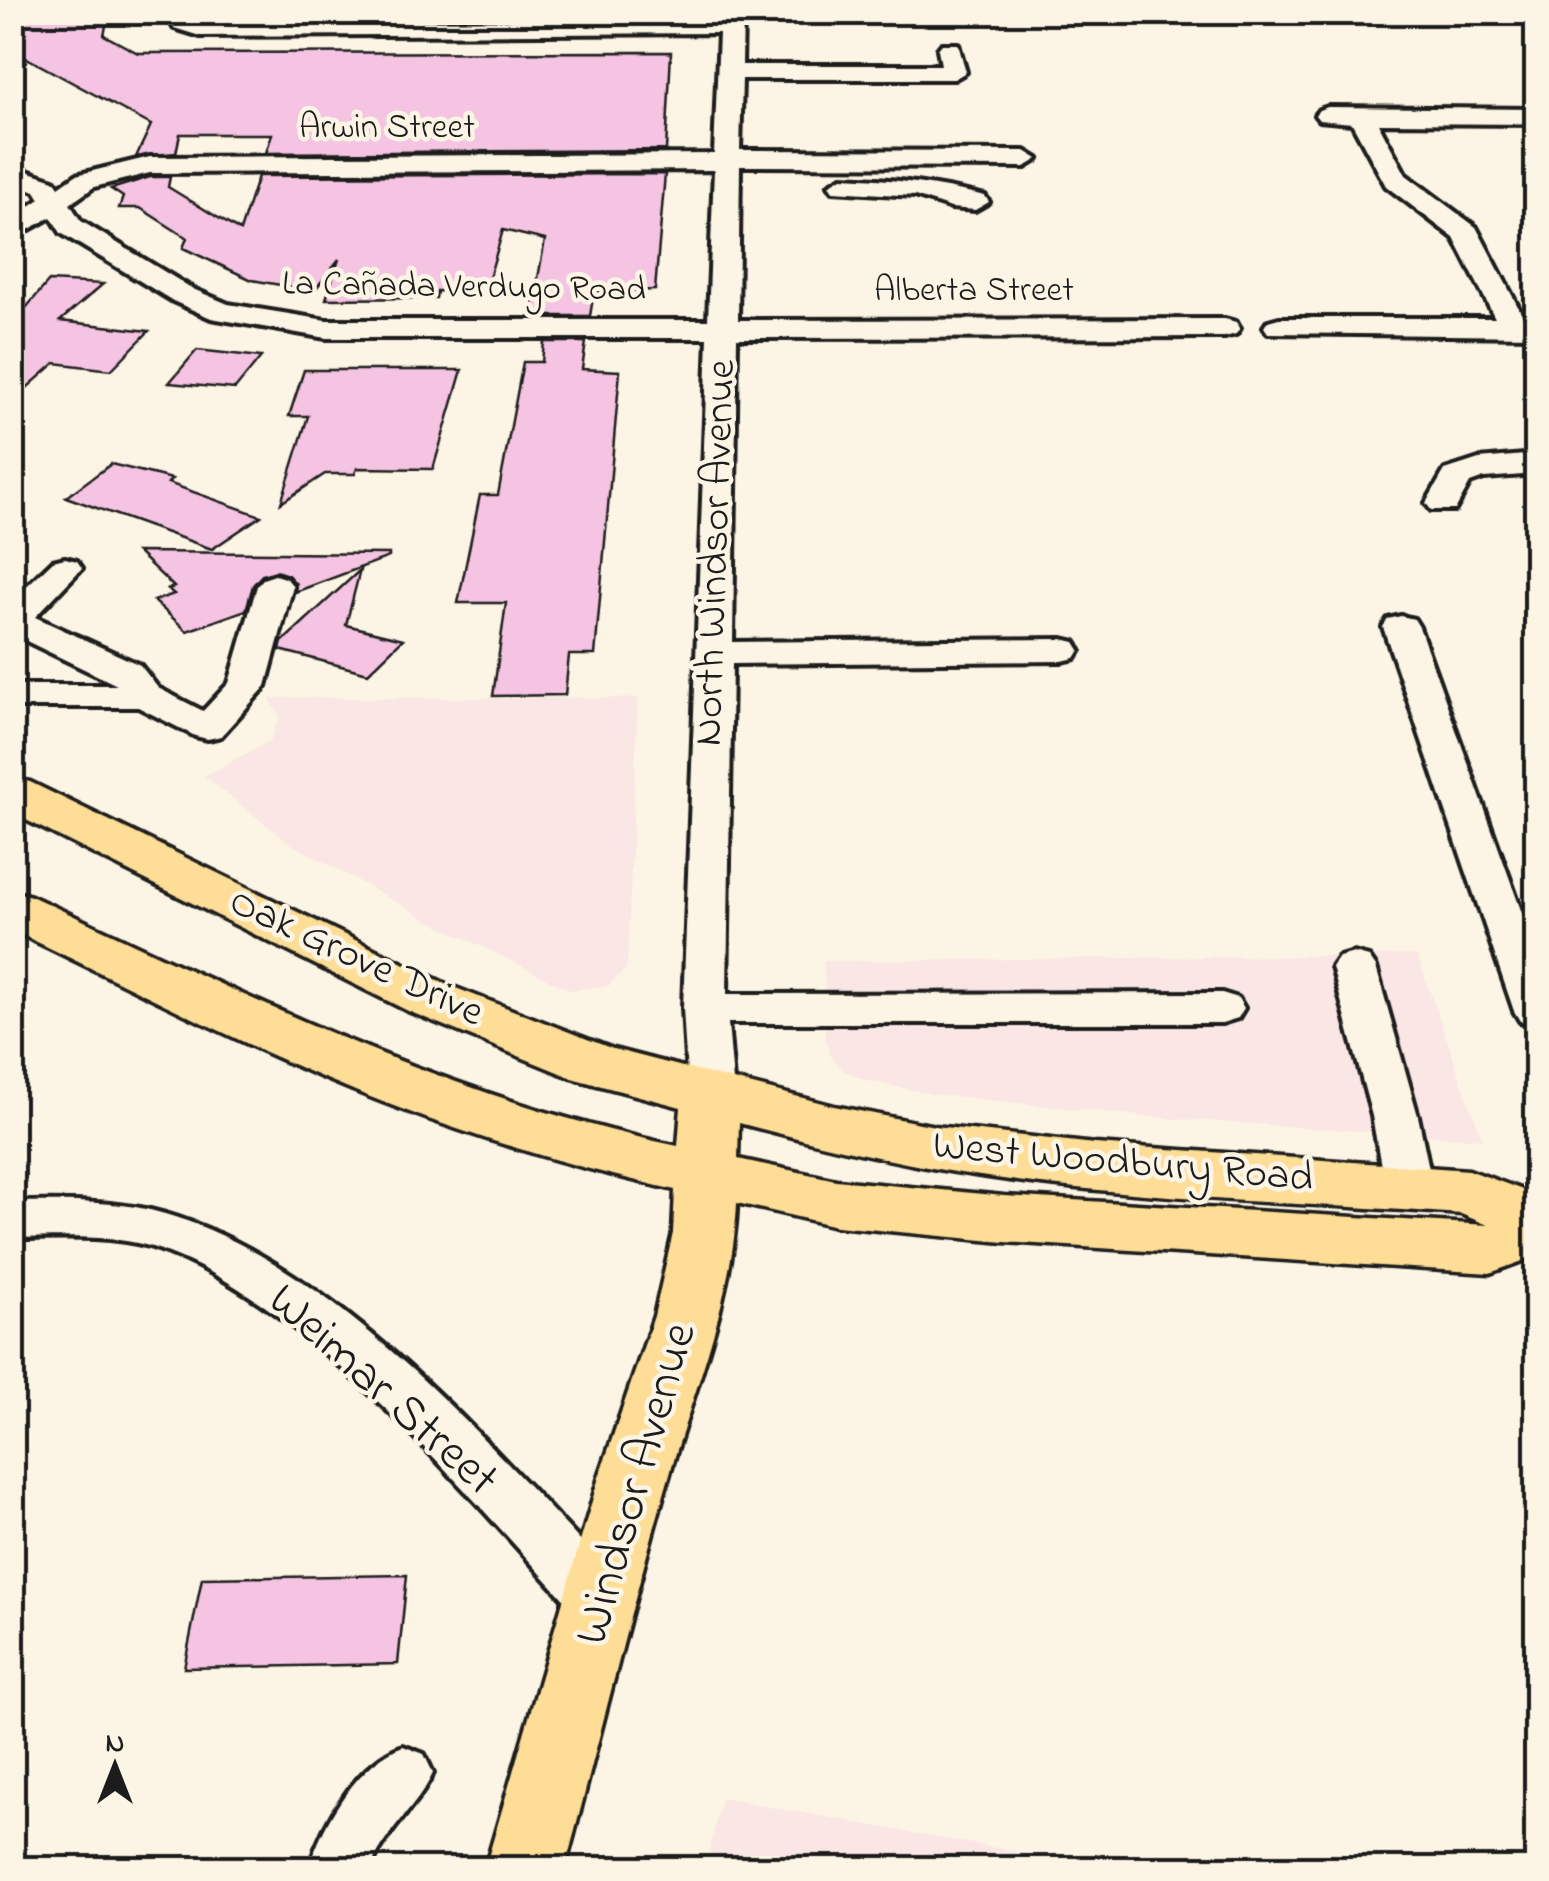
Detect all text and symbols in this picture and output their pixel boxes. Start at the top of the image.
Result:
street label: Arwin Street [299,103,475,154]
street label: La Cañada Verdugo Road [282,259,646,317]
street label: Alberta Street [874,266,1074,317]
street label: North Windsor Avenue [679,359,753,747]
street label: Oak Grove Drive [219,872,494,1044]
street label: West Woodbury Road [930,1116,1316,1210]
street label: Weimar Street [250,1267,514,1515]
street label: Windsor Avenue [556,1314,718,1654]
north arrow [65,1716,165,1816]
text: N [106,1724,124,1765]

